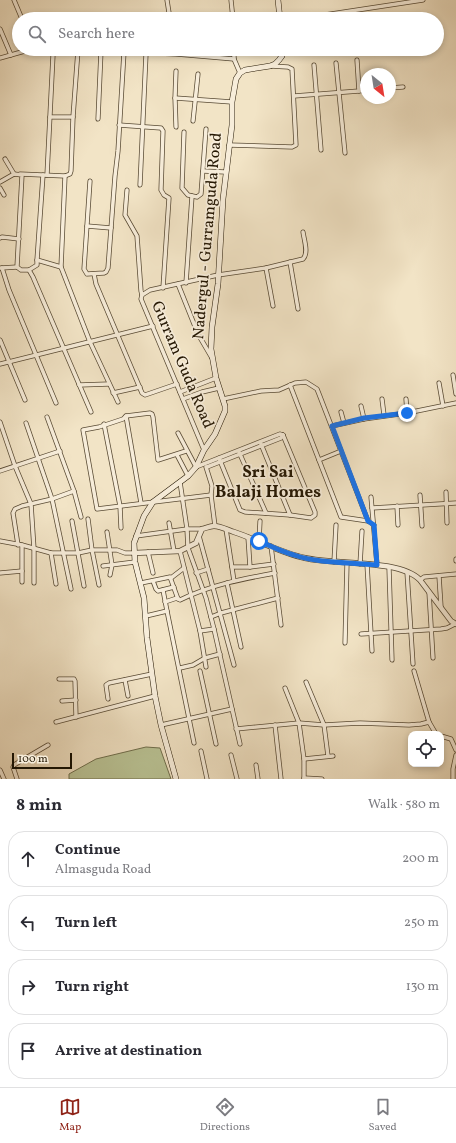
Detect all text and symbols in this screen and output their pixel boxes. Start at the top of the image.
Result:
search box [12,12,444,56]
icon: search [26,23,48,45]
text: Search here [58,24,135,45]
north arrow [360,68,396,104]
street label: Nadergul - Gurramguda Road [188,132,228,340]
street label: Gurram Guda Road [145,298,219,432]
route end [398,404,416,422]
district label: Sri Sai Balaji Homes [215,461,321,504]
route start [250,532,268,550]
map controls [408,731,444,767]
button: locate [408,731,444,767]
scale bar [12,751,72,770]
text: 100 m [18,752,48,767]
text: 8 min [16,794,62,817]
text: Walk · 580 m [368,796,440,814]
text: Continue [55,840,120,861]
icon: ahead [17,848,39,870]
text: 200 m [402,850,439,868]
text: Almasguda Road [55,861,151,879]
icon: left [17,912,39,934]
text: Turn left [55,913,117,934]
text: 250 m [404,914,439,932]
icon: right [17,976,39,998]
text: Turn right [55,977,129,998]
text: 130 m [406,978,439,996]
icon: arrive [17,1040,39,1062]
text: Arrive at destination [55,1041,202,1062]
tab: Map [59,1096,81,1135]
tab: Directions [200,1096,250,1135]
tab: Saved [368,1096,397,1135]

